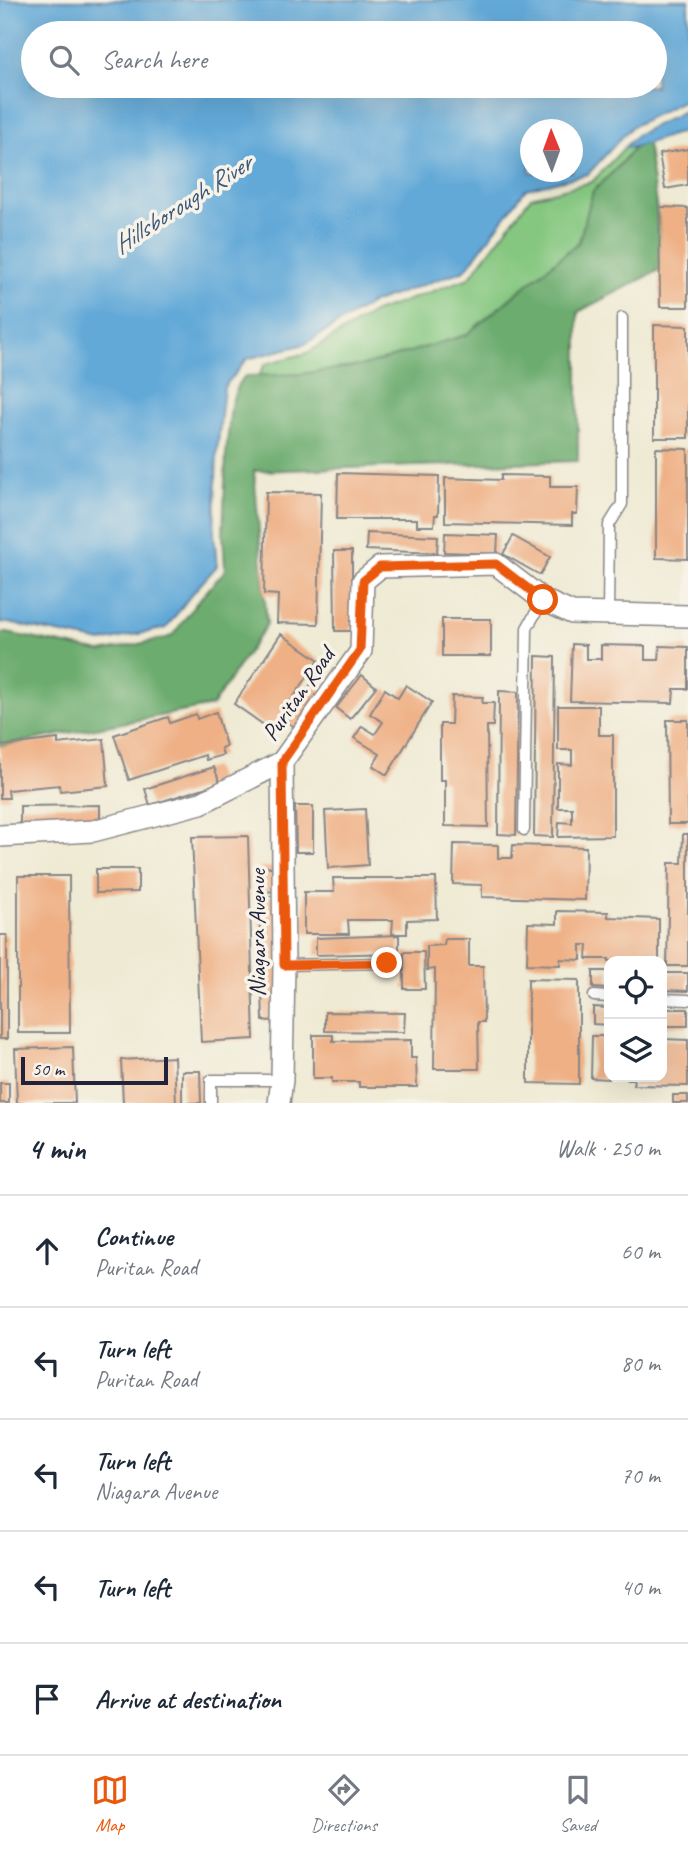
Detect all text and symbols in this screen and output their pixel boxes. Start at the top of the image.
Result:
search box [21,21,667,98]
icon: search [45,41,83,79]
text: Search here [101,43,207,76]
north arrow [520,119,583,182]
water label: Hillsborough River [106,144,262,261]
route start [527,584,558,615]
street label: Puritan Road [255,639,343,746]
street label: Niagara Avenue [242,867,272,997]
route end [371,947,402,978]
map controls [604,956,667,1082]
button: locate [604,956,667,1019]
button: layers [604,1019,667,1082]
scale bar [21,1054,168,1086]
text: 50 m [32,1057,64,1081]
text: 4 min [28,1130,85,1168]
text: Walk · 250 m [556,1134,660,1163]
text: Continue [95,1220,173,1253]
icon: ahead [28,1232,66,1270]
text: 60 m [621,1237,660,1266]
text: Puritan Road [95,1253,198,1282]
text: Turn left [95,1332,170,1365]
icon: left [28,1344,66,1382]
text: 80 m [621,1349,660,1378]
text: Puritan Road [95,1365,198,1394]
text: Turn left [95,1444,170,1477]
icon: left [28,1456,66,1494]
text: 70 m [621,1461,660,1490]
text: Niagara Avenue [95,1477,217,1506]
icon: left [28,1568,66,1606]
text: Turn left [95,1571,170,1604]
text: 40 m [621,1573,660,1602]
icon: arrive [28,1680,66,1718]
text: Arrive at destination [95,1683,281,1716]
tab: Map [91,1771,129,1837]
tab: Directions [311,1771,377,1837]
tab: Saved [559,1771,597,1837]

